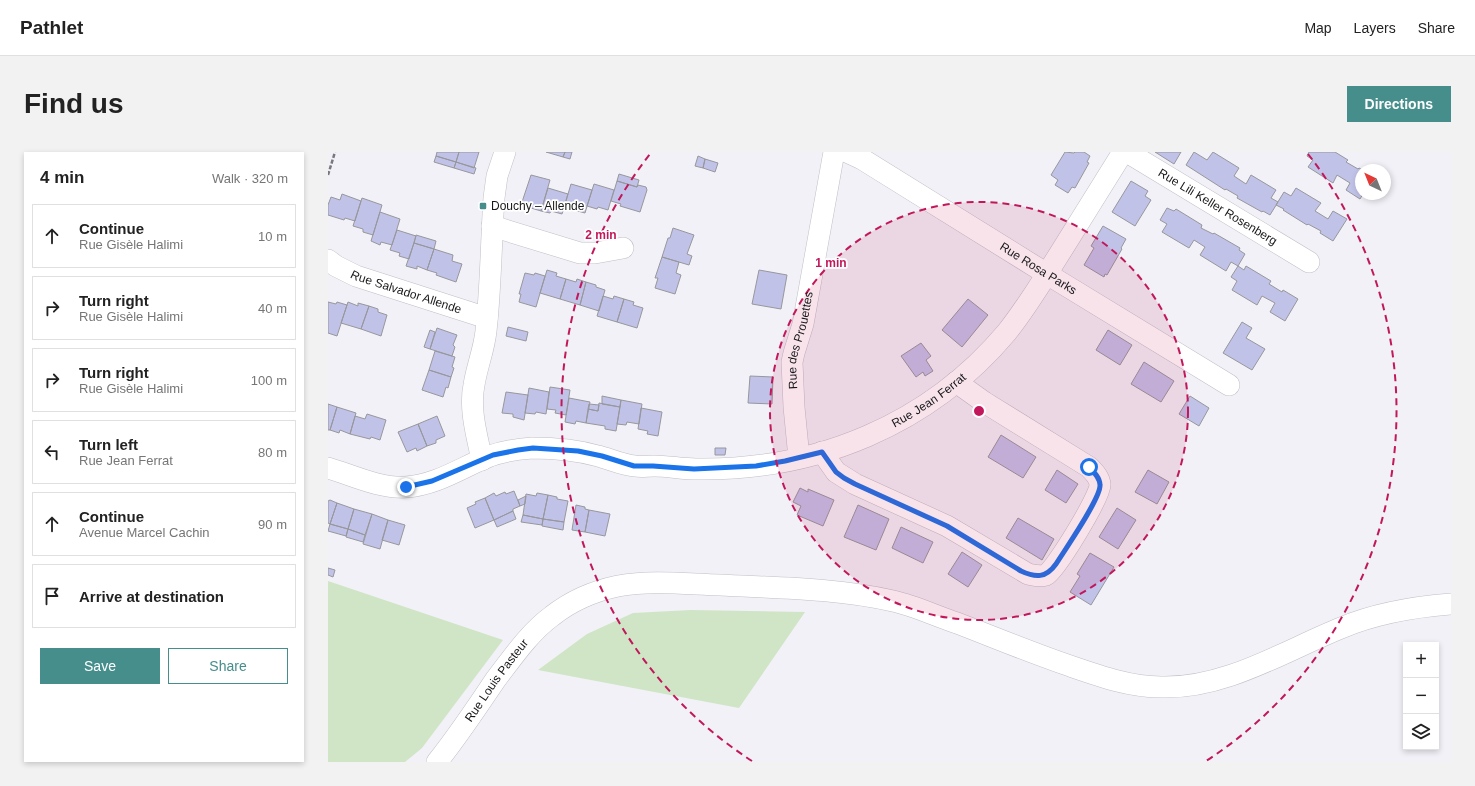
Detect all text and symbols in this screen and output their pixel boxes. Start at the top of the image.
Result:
text: Pathlet [20,17,83,38]
text: Map [1304,20,1332,36]
text: Layers [1354,20,1396,36]
text: Share [1418,20,1455,36]
button: Directions [1347,86,1451,122]
text: Find us [24,88,124,119]
north arrow [1355,164,1391,200]
street label: Rue Lili Keller Rosenberg [1156,166,1280,248]
text: 4 min [40,168,84,187]
text: Walk · 320 m [212,171,288,186]
place label: Douchy – Allende [491,199,585,213]
marker: Douchy – Allende [478,201,488,211]
text: Continue [79,220,144,237]
icon: ahead [41,225,63,247]
text: 2 min [585,228,617,242]
text: 10 m [258,229,287,244]
text: Rue Gisèle Halimi [79,237,183,252]
street label: Rue Rosa Parks [997,239,1079,297]
text: 1 min [815,256,847,270]
street label: Rue Salvador Allende [348,267,464,316]
street label: Rue des Prouettes [785,290,816,389]
text: Turn right [79,292,149,309]
icon: right [41,297,63,319]
text: 40 m [258,301,287,316]
text: Rue Gisèle Halimi [79,309,183,324]
text: Turn right [79,364,149,381]
icon: right [41,369,63,391]
street label: Rue Jean Ferrat [889,370,969,430]
text: 100 m [251,373,287,388]
text: Rue Gisèle Halimi [79,381,183,396]
centre of rings [972,404,986,418]
text: Turn left [79,436,138,453]
icon: left [41,441,63,463]
text: 80 m [258,445,287,460]
text: Rue Jean Ferrat [79,453,173,468]
route start [1080,458,1098,476]
route end [397,478,415,496]
text: Continue [79,508,144,525]
icon: ahead [41,513,63,535]
text: 90 m [258,517,287,532]
text: Avenue Marcel Cachin [79,525,210,540]
icon: arrive [41,585,63,607]
text: Arrive at destination [79,588,224,605]
street label: Rue Louis Pasteur [462,636,531,725]
map controls [1403,642,1439,750]
button: + [1403,642,1439,678]
button: Save [40,648,160,684]
button: Share [168,648,288,684]
button: − [1403,678,1439,714]
button: layers [1403,714,1439,750]

